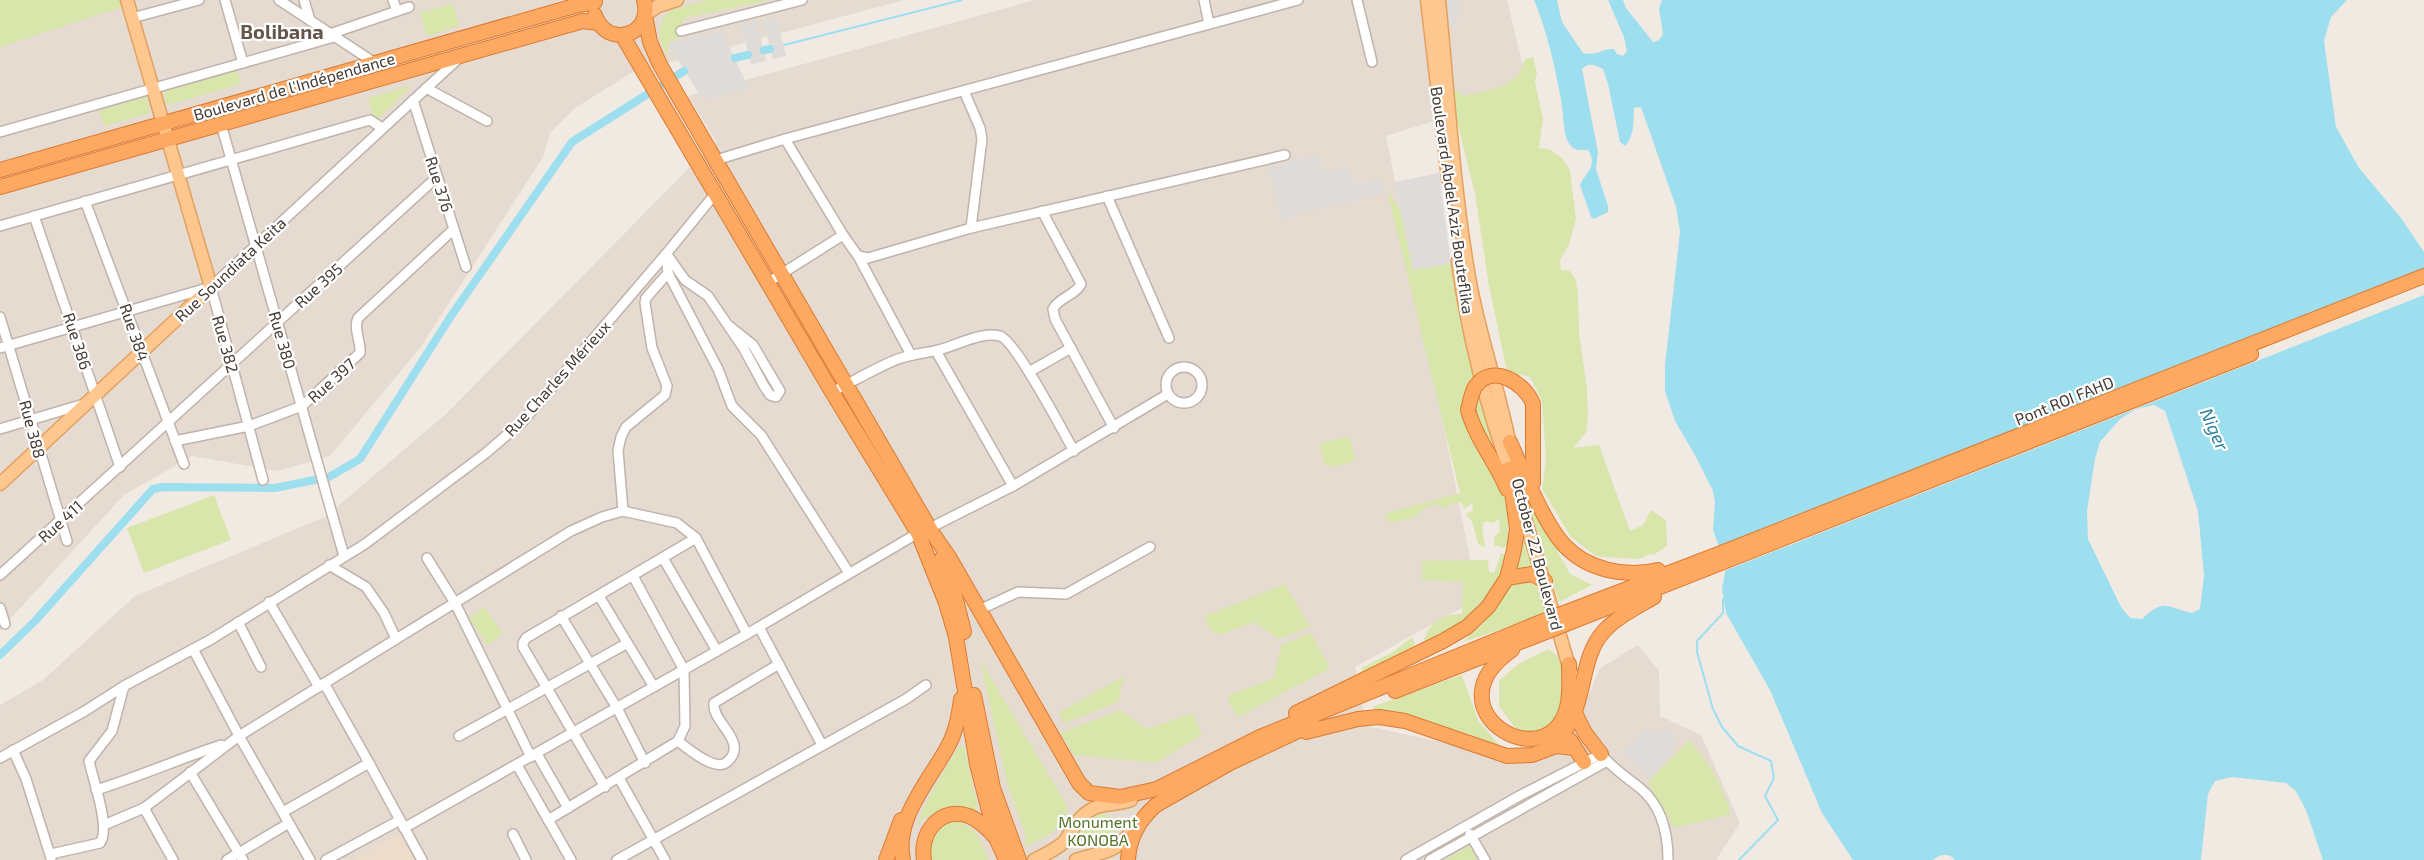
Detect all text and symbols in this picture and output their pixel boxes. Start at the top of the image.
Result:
district label: Bolibana [240,19,324,43]
street label: Boulevard de l'Indépendance [191,48,397,124]
street label: Boulevard Abdel Aziz Bouteflika [1428,85,1478,315]
street label: Rue 376 [422,154,458,214]
street label: Rue Soundiata Keita [171,213,289,325]
street label: Rue 395 [290,259,346,311]
street label: Rue 384 [116,301,154,363]
street label: Rue 380 [266,309,300,371]
street label: Rue 386 [60,310,96,372]
street label: Rue 382 [209,313,243,375]
street label: Rue Charles Mérieux [500,316,614,440]
street label: Rue 397 [303,354,359,406]
street label: Pont ROI FAHD [2012,372,2116,428]
street label: Rue 388 [16,398,50,460]
water label: Niger [2196,404,2234,454]
street label: October 22 Boulevard [1509,476,1567,632]
street label: Rue 411 [34,496,86,546]
park label: Monument KONOBA [1058,812,1138,849]

